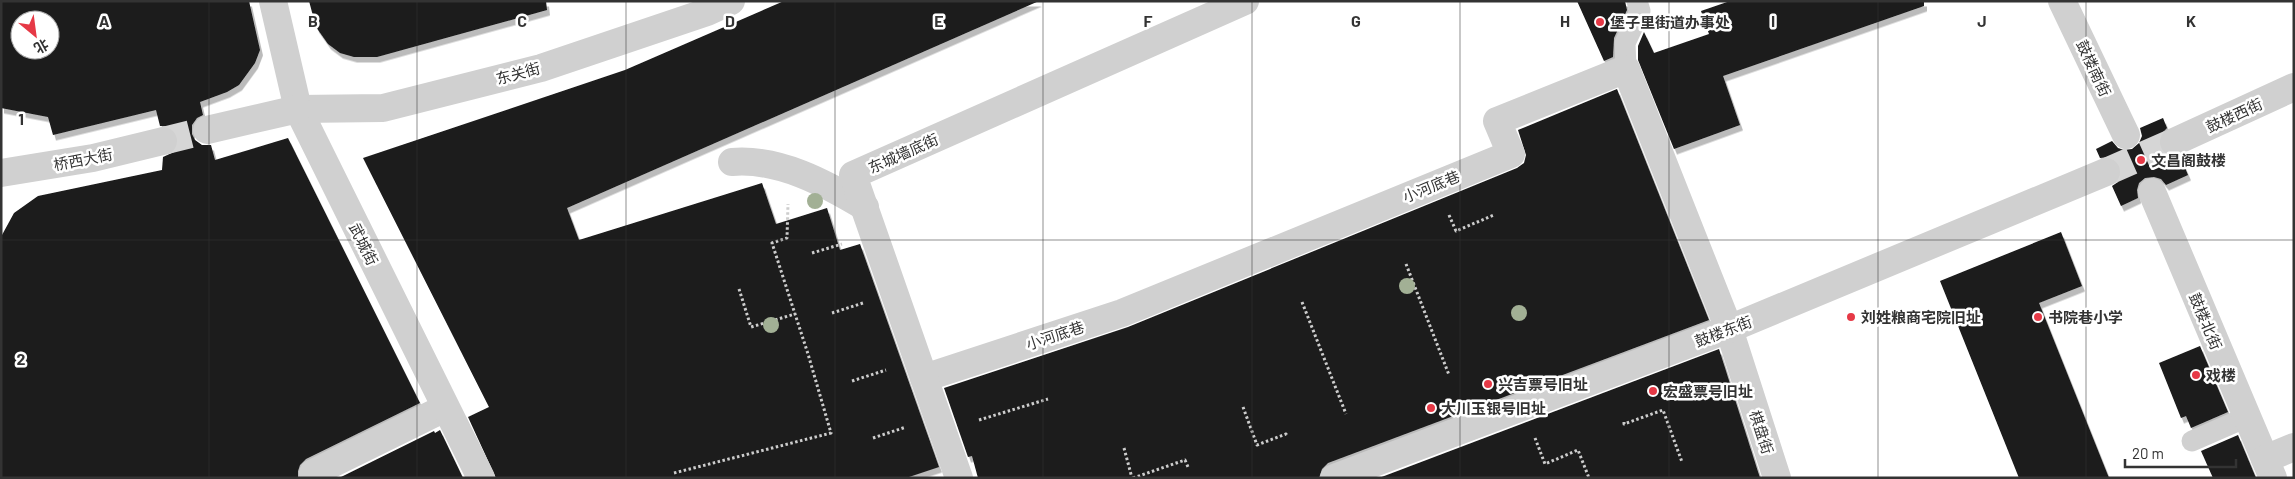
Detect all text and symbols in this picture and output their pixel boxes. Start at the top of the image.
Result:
north arrow [10,10,60,60]
text: A [99,11,110,30]
text: B [308,11,318,30]
text: C [517,11,527,30]
text: D [725,11,735,30]
text: E [934,11,944,30]
text: F [1144,11,1153,30]
text: G [1351,11,1361,30]
text: H [1560,11,1570,30]
text: I [1771,11,1775,30]
text: J [1977,11,1987,30]
text: K [2186,11,2196,30]
place label: 堡子里街道办事处 [1610,13,1730,31]
marker: 堡子里街道办事处 [1594,16,1606,28]
text: 北 [31,36,52,58]
street label: 鼓楼南街 [2073,37,2115,99]
street label: 东关街 [494,58,542,88]
street label: 鼓楼西街 [2203,94,2265,136]
text: 1 [18,109,24,128]
street label: 东城墙底街 [865,130,941,176]
street label: 桥西大街 [52,144,114,174]
place label: 文昌阁鼓楼 [2151,151,2226,169]
marker: 文昌阁鼓楼 [2135,154,2147,166]
street label: 小河底巷 [1400,166,1462,206]
street label: 武城街 [346,220,382,268]
street label: 鼓楼北街 [2186,290,2226,352]
place label: 刘姓粮商宅院旧址 [1861,308,1981,326]
place label: 书院巷小学 [2048,308,2123,326]
marker: 刘姓粮商宅院旧址 [1845,311,1857,323]
marker: 书院巷小学 [2032,311,2044,323]
street label: 鼓楼东街 [1692,312,1754,350]
street label: 小河底巷 [1024,317,1086,353]
text: 2 [17,349,26,368]
place label: 戏楼 [2206,366,2236,384]
marker: 戏楼 [2190,369,2202,381]
place label: 兴吉票号旧址 [1498,375,1588,393]
marker: 兴吉票号旧址 [1482,378,1494,390]
place label: 宏盛票号旧址 [1663,382,1753,400]
marker: 宏盛票号旧址 [1647,385,1659,397]
place label: 大川玉银号旧址 [1441,399,1546,417]
marker: 大川玉银号旧址 [1425,402,1437,414]
street label: 棋盘街 [1746,408,1778,456]
scale bar [2125,436,2236,468]
text: 20 m [2132,444,2164,462]

